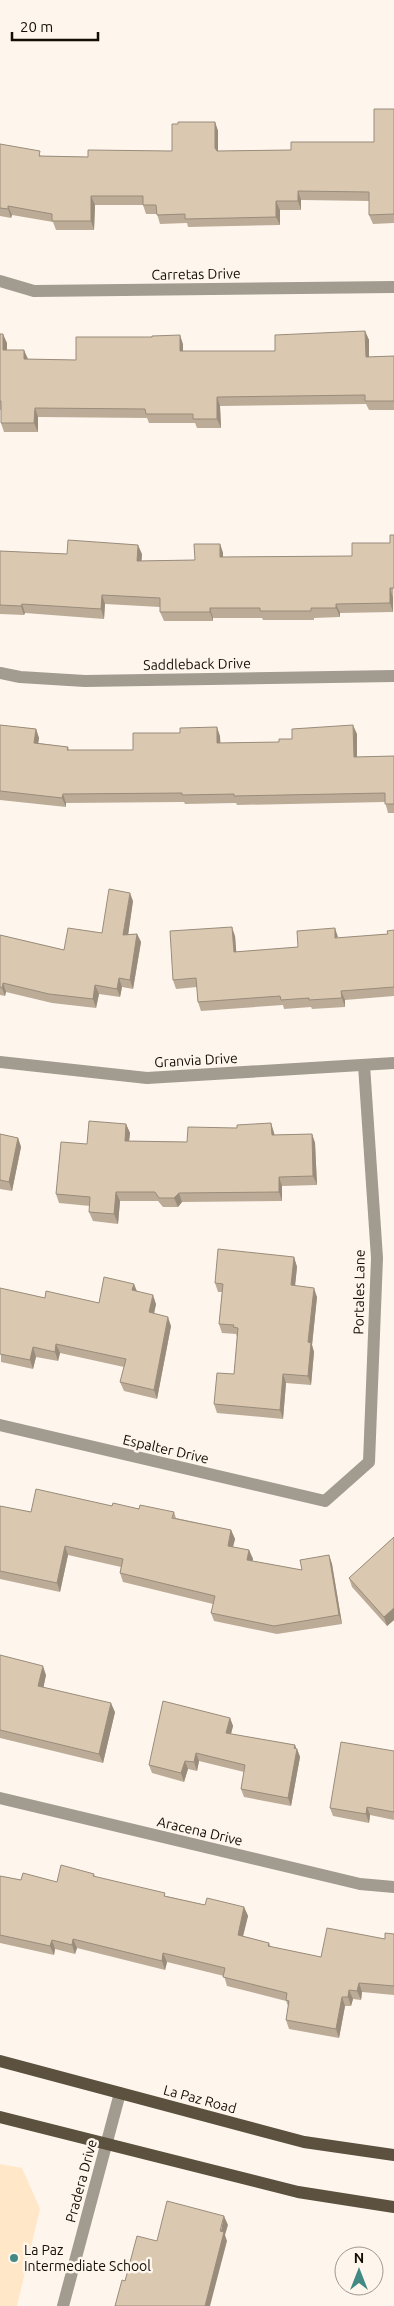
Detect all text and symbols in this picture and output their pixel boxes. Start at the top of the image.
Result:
scale bar [12,10,99,42]
text: 20 m [20,18,53,35]
street label: Carretas Drive [151,265,241,283]
street label: Saddleback Drive [143,655,251,673]
street label: Granvia Drive [154,1050,238,1070]
street label: Portales Lane [350,1249,368,1335]
street label: Espalter Drive [121,1431,211,1467]
street label: Aracena Drive [156,1813,244,1849]
street label: La Paz Road [162,2082,238,2116]
street label: Pradera Drive [62,2138,100,2224]
place label: La Paz Intermediate School [24,2242,151,2274]
north arrow [334,2246,384,2296]
text: N [354,2250,364,2266]
marker: La Paz Intermediate School [8,2252,20,2264]

